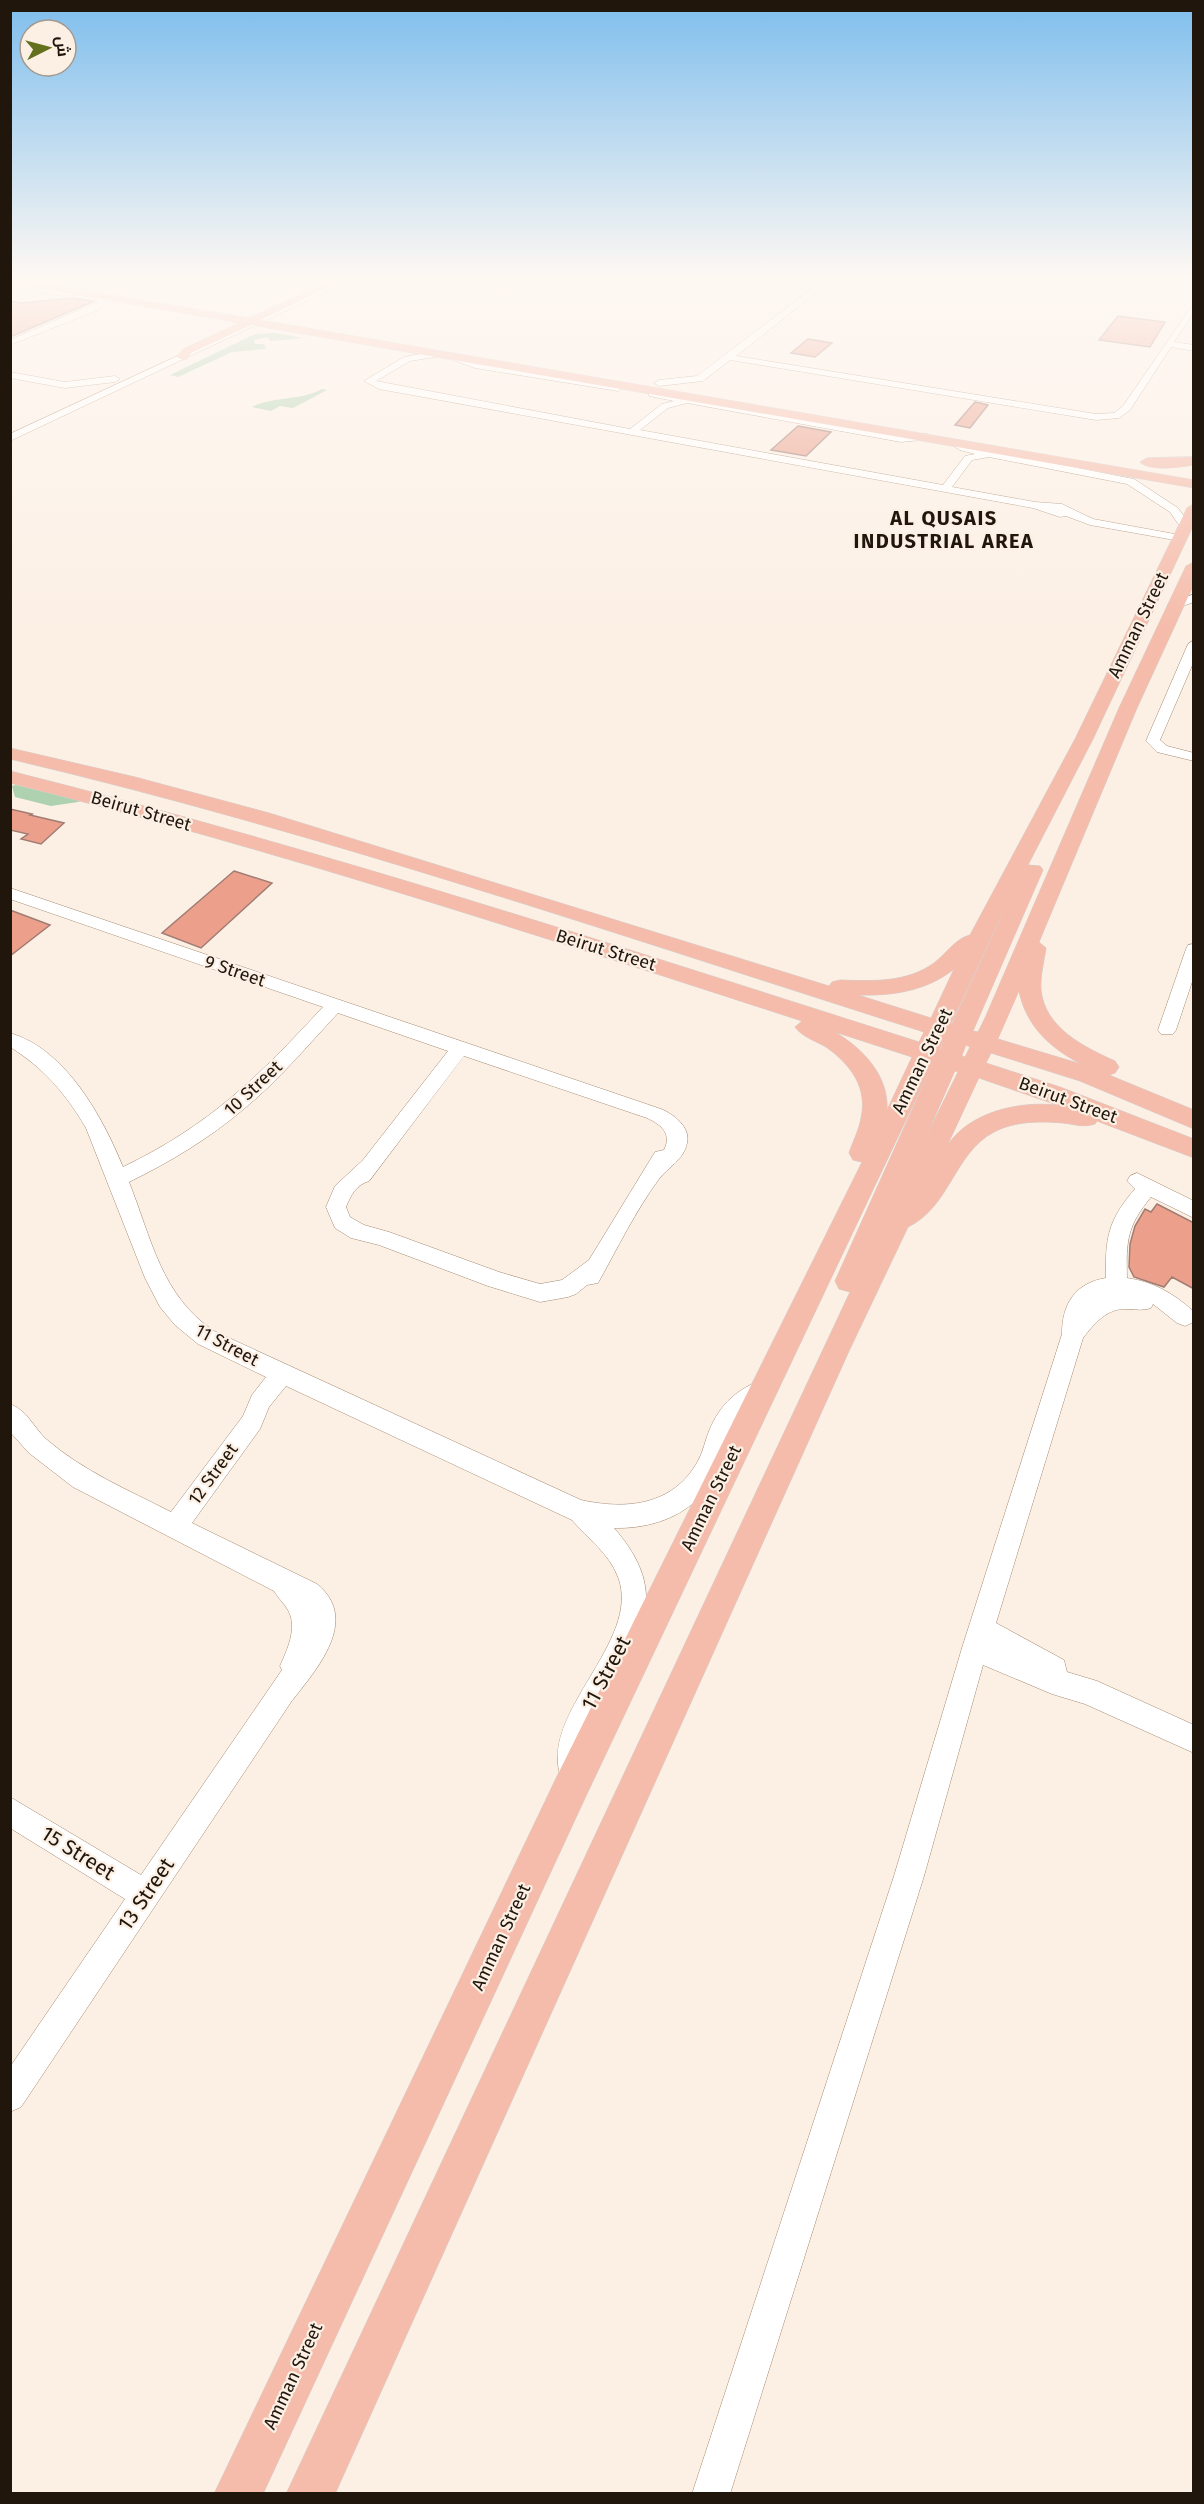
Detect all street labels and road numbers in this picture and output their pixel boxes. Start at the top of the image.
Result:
street label: Amman Street [1103,568,1173,682]
street label: Beirut Street [88,786,194,836]
street label: Beirut Street [553,924,659,976]
street label: 9 Street [202,950,269,992]
street label: Amman Street [887,1004,957,1118]
street label: 10 Street [219,1055,287,1120]
street label: Beirut Street [1016,1072,1121,1128]
street label: 11 Street [191,1319,263,1371]
street label: 12 Street [183,1439,243,1509]
street label: Amman Street [676,1441,746,1555]
street label: 11 Street [576,1631,637,1715]
street label: 15 Street [36,1820,120,1886]
street label: 13 Street [112,1852,180,1935]
street label: Amman Street [467,1880,536,1994]
street label: Amman Street [259,2319,328,2433]

